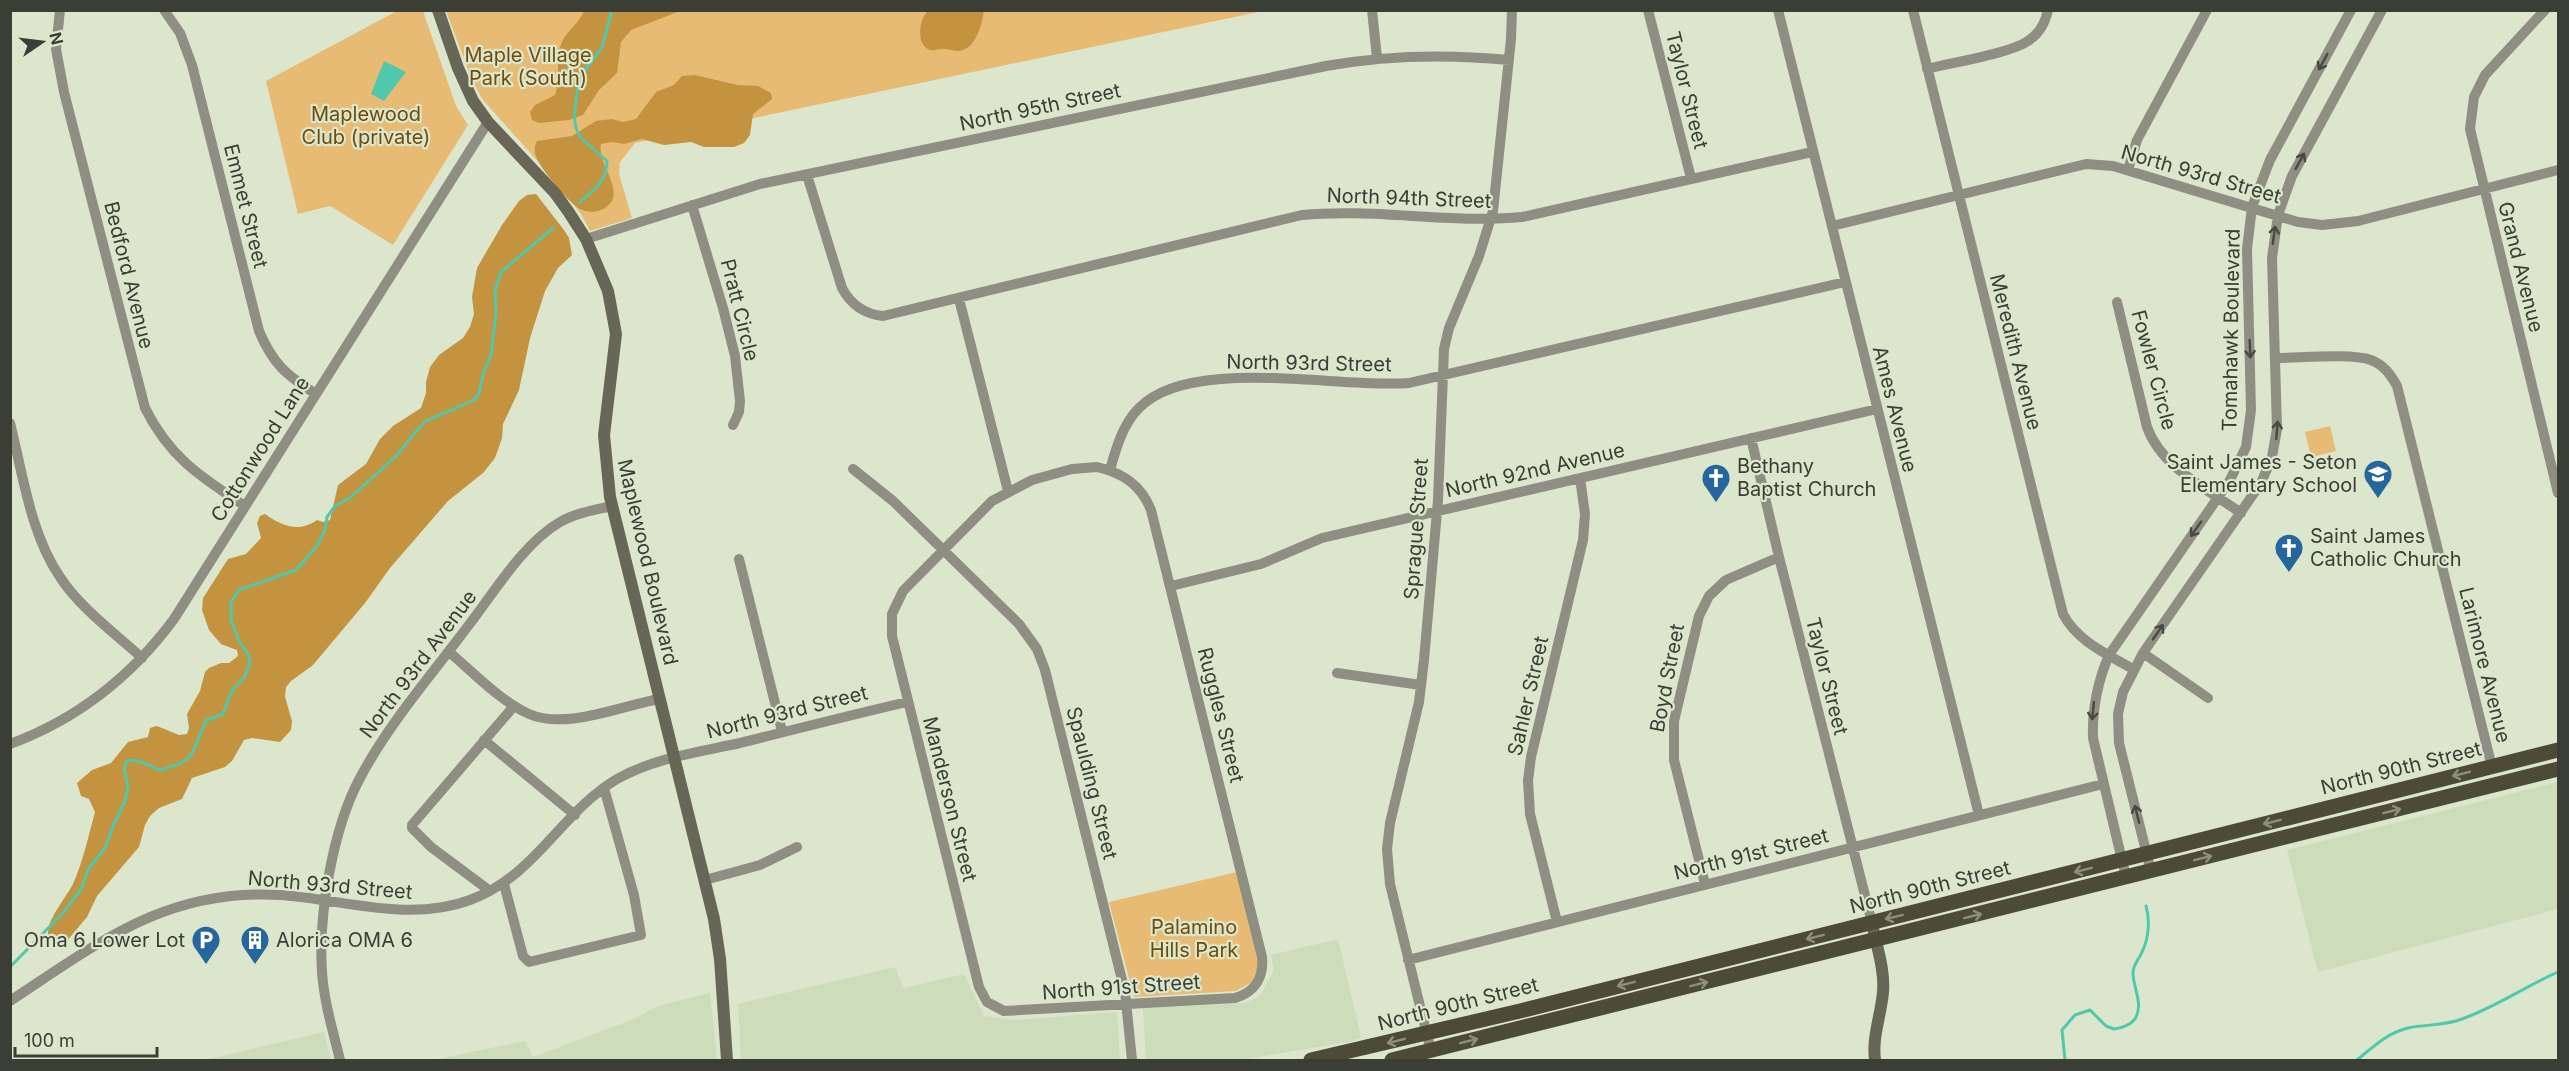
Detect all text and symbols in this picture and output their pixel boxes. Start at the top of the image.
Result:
north arrow [12,12,72,72]
street label: Taylor Street [1661,29,1713,152]
text: N [45,30,68,47]
park label: Maple Village Park (South) [464,43,592,90]
one-way arrow [2317,53,2329,70]
street label: North 95th Street [957,78,1123,136]
park label: Maplewood Club (private) [302,102,430,149]
street label: North 93rd Street [2118,140,2284,208]
street label: Emmet Street [219,141,273,271]
one-way arrow [2294,153,2306,170]
street label: North 94th Street [1326,183,1492,213]
street label: Bedford Avenue [99,199,159,351]
street label: Grand Avenue [2493,199,2549,335]
one-way arrow [2269,226,2280,246]
street label: Tomahawk Boulevard [2217,228,2245,432]
street label: Pratt Circle [716,256,764,364]
street label: Meredith Avenue [1985,272,2047,432]
street label: Fowler Circle [2126,307,2182,433]
one-way arrow [2244,339,2255,359]
street label: Ames Avenue [1868,343,1922,475]
street label: North 93rd Street [1226,350,1392,376]
street label: Cottonwood Lane [206,372,314,526]
one-way arrow [2272,421,2283,440]
street label: North 92nd Avenue [1443,438,1627,502]
place label: Saint James - Seton Elementary School [2167,450,2357,497]
place label: Bethany Baptist Church [1737,454,1876,501]
street label: Maplewood Boulevard [613,457,683,667]
street label: Sprague Street [1399,457,1433,600]
school or university icon: Saint James - Seton Elementary School [2362,458,2394,500]
church icon: Bethany Baptist Church [1700,462,1732,504]
one-way arrow [2190,521,2202,537]
place label: Saint James Catholic Church [2310,524,2462,571]
church icon: Saint James Catholic Church [2273,532,2305,574]
street label: North 93rd Avenue [355,585,481,743]
street label: Larimore Avenue [2454,585,2516,745]
street label: Taylor Street [1801,615,1853,738]
street label: Boyd Street [1645,621,1689,734]
one-way arrow [2152,624,2164,641]
street label: Sahler Street [1503,633,1554,758]
street label: Ruggles Street [1193,645,1249,785]
street label: North 93rd Street [704,680,870,744]
one-way arrow [2087,701,2098,721]
street label: Spaulding Street [1061,704,1123,862]
street label: Manderson Street [918,714,982,884]
street label: North 90th Street [2318,736,2484,800]
one-way arrow [2452,769,2471,781]
one-way arrow [2382,804,2401,816]
one-way arrow [2130,805,2142,824]
one-way arrow [2263,817,2282,829]
street label: North 91st Street [1671,823,1831,885]
one-way arrow [2193,852,2212,864]
street label: North 90th Street [1847,855,2013,919]
one-way arrow [2074,864,2093,876]
street label: North 93rd Street [247,866,414,904]
one-way arrow [1963,909,1982,921]
one-way arrow [1885,912,1904,924]
park label: Palamino Hills Park [1150,915,1238,962]
parking icon: Oma 6 Lower Lot [190,924,222,966]
building icon: Alorica OMA 6 [239,924,271,966]
place label: Oma 6 Lower Lot [24,928,185,952]
place label: Alorica OMA 6 [276,928,413,952]
one-way arrow [1806,932,1825,944]
street label: North 91st Street [1041,969,1201,1005]
street label: North 90th Street [1375,972,1541,1036]
one-way arrow [1689,977,1708,989]
one-way arrow [1616,979,1635,991]
scale bar [15,1020,158,1058]
text: 100 m [24,1030,75,1051]
one-way arrow [1459,1035,1478,1047]
one-way arrow [1386,1036,1405,1048]

